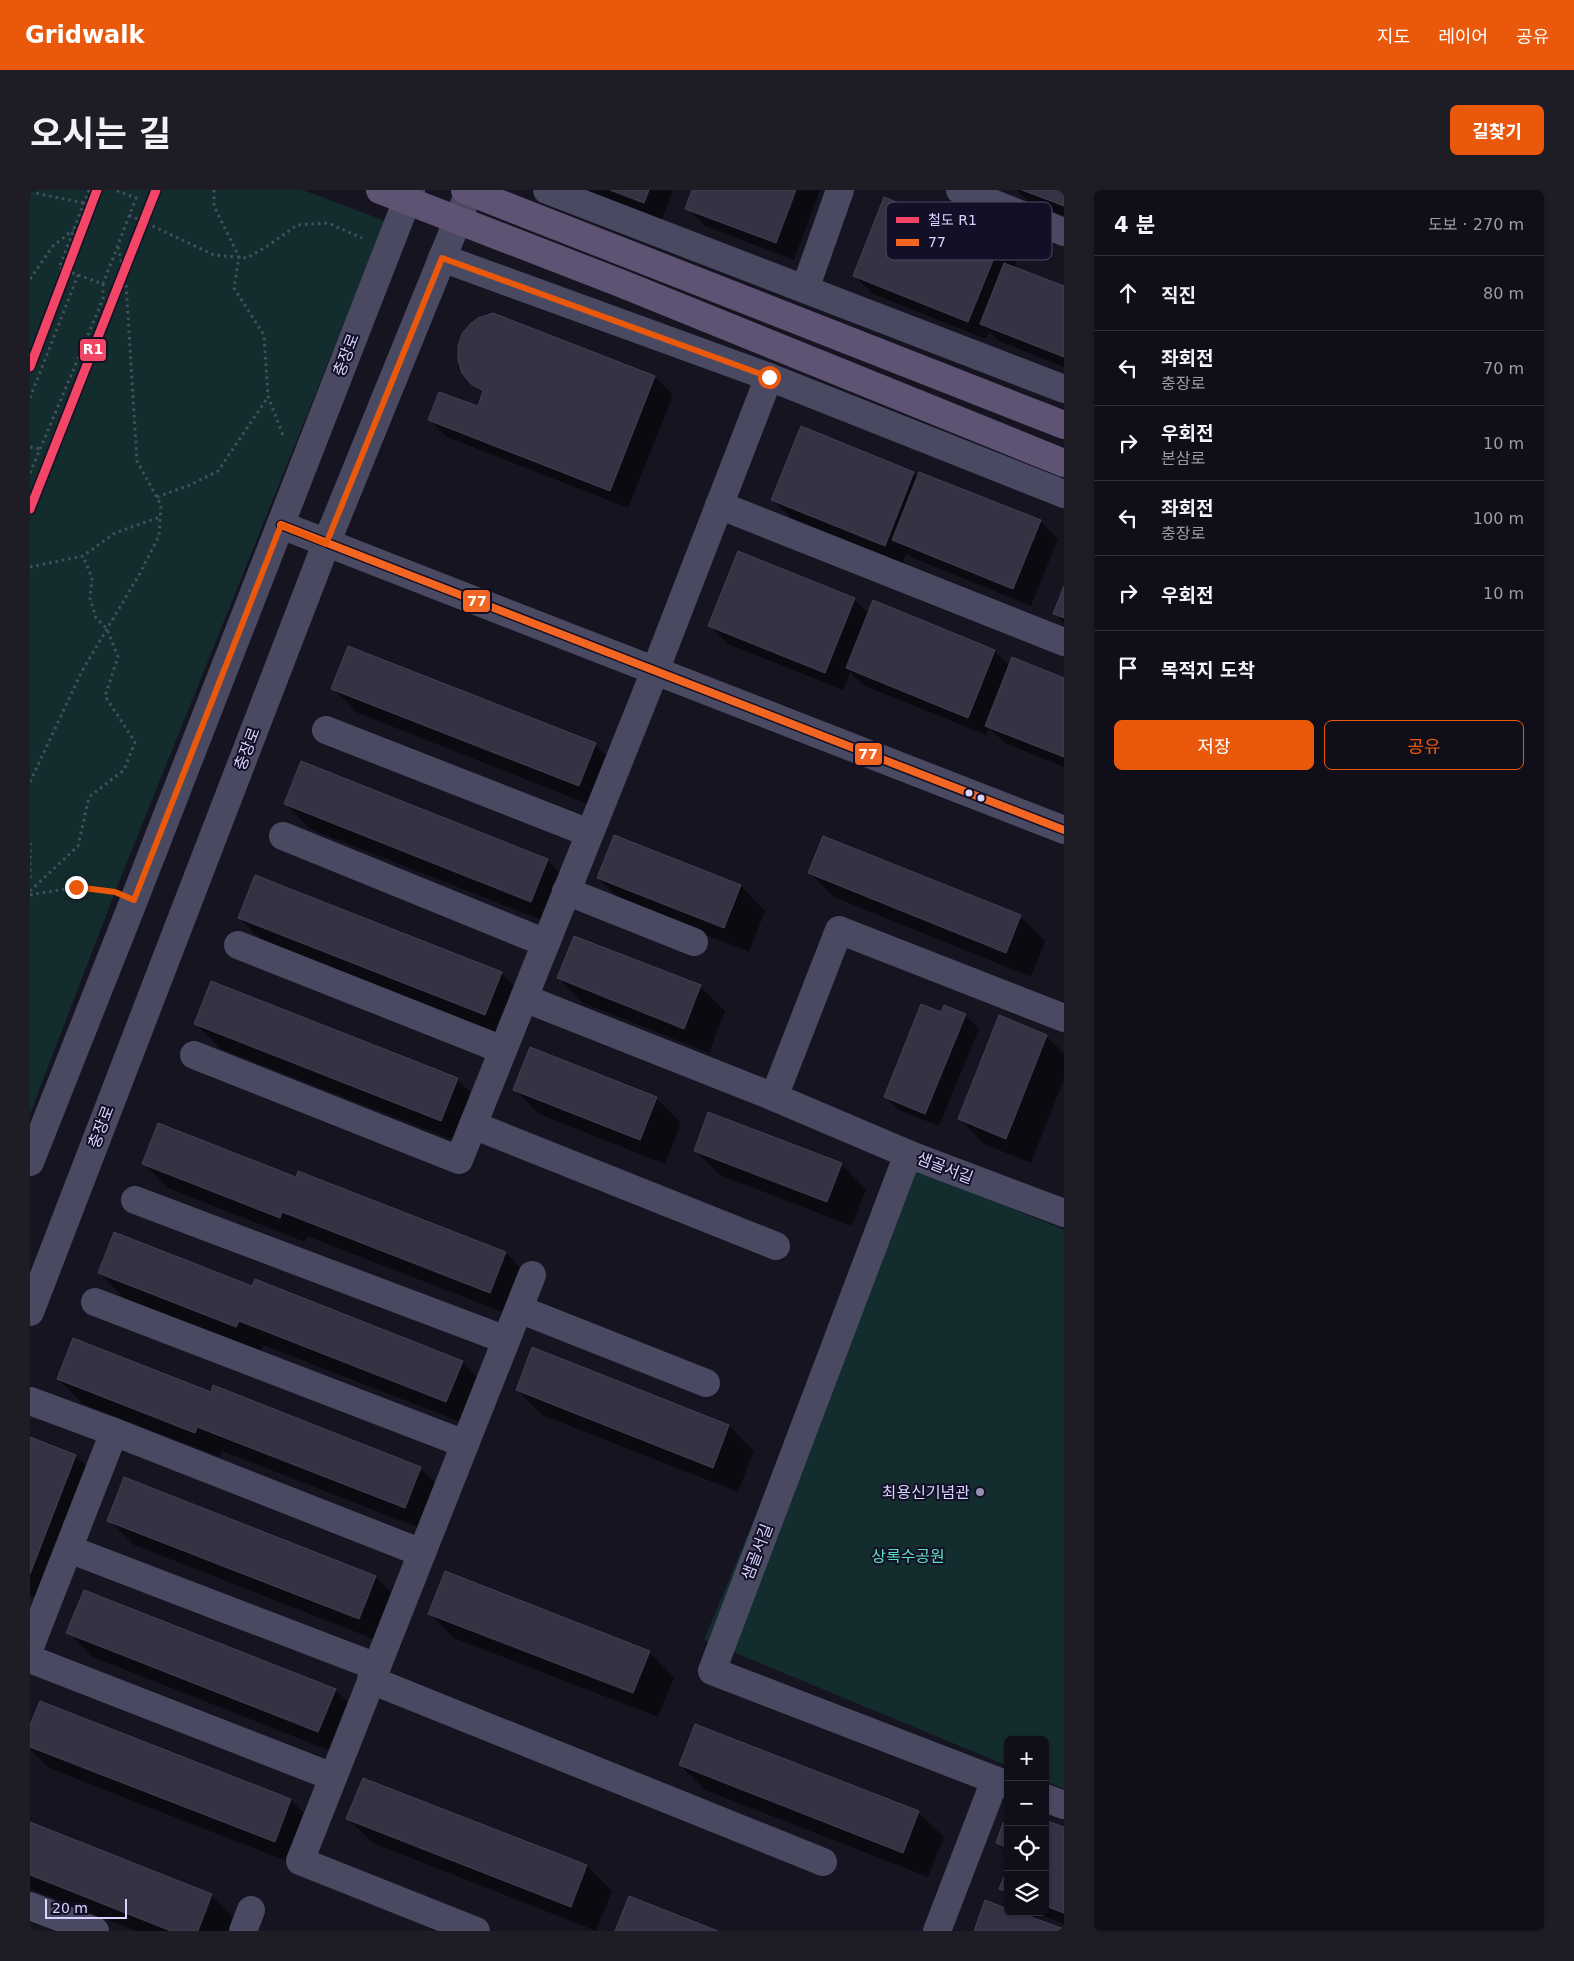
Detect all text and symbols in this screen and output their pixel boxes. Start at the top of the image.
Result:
text: Gridwalk [25,21,145,49]
text: 지도 [1377,26,1410,47]
text: 레이어 [1438,26,1488,47]
text: 공유 [1516,26,1549,47]
button: 길찾기 [1450,105,1544,155]
text: 오시는 길 [30,114,171,154]
legend [886,202,1052,260]
text: 철도 R1 [928,212,977,228]
text: 4 분 [1114,213,1155,237]
text: 도보 · 270 m [1428,215,1524,234]
text: 77 [928,234,946,250]
icon: ahead [1114,279,1142,307]
text: 직진 [1161,284,1196,306]
text: 80 m [1483,284,1524,303]
street label: 충장로 [329,331,363,379]
line badge: R1 [79,338,107,362]
text: R1 [83,341,103,357]
text: 좌회전 [1161,347,1213,369]
icon: left [1114,354,1142,382]
text: 70 m [1483,359,1524,378]
route start [758,366,781,389]
text: 충장로 [1161,374,1205,393]
text: 우회전 [1161,422,1213,444]
icon: right [1114,429,1142,457]
text: 10 m [1483,434,1524,453]
text: 본삼로 [1161,449,1205,468]
text: 좌회전 [1161,497,1213,519]
icon: left [1114,504,1142,532]
text: 100 m [1473,509,1524,528]
text: 충장로 [1161,524,1205,543]
icon: right [1114,579,1142,607]
text: 우회전 [1161,584,1213,606]
text: 10 m [1483,584,1524,603]
line badge: 77 [462,589,491,613]
text: 77 [467,593,487,609]
icon: arrive [1114,654,1142,682]
text: 목적지 도착 [1161,659,1255,681]
button: 저장 [1114,720,1314,770]
button: 공유 [1324,720,1524,770]
street label: 충장로 [230,725,264,773]
line badge: 77 [854,742,883,766]
text: 77 [858,746,878,762]
unlabelled marker [964,788,974,798]
unlabelled marker [976,793,986,803]
route end [65,876,88,899]
street label: 충장로 [84,1103,118,1151]
street label: 샘골서길 [914,1149,976,1187]
place label: 최용신기념관 [882,1483,970,1502]
marker: 최용신기념관 [974,1486,986,1498]
street label: 샘골서길 [738,1521,776,1583]
park label: 상록수공원 [871,1547,945,1566]
map controls [1004,1736,1049,1916]
button: + [1004,1736,1049,1781]
button: − [1004,1781,1049,1826]
button: locate [1004,1826,1049,1871]
button: layers [1004,1871,1049,1916]
scale bar [45,1896,128,1919]
text: 20 m [52,1900,88,1916]

